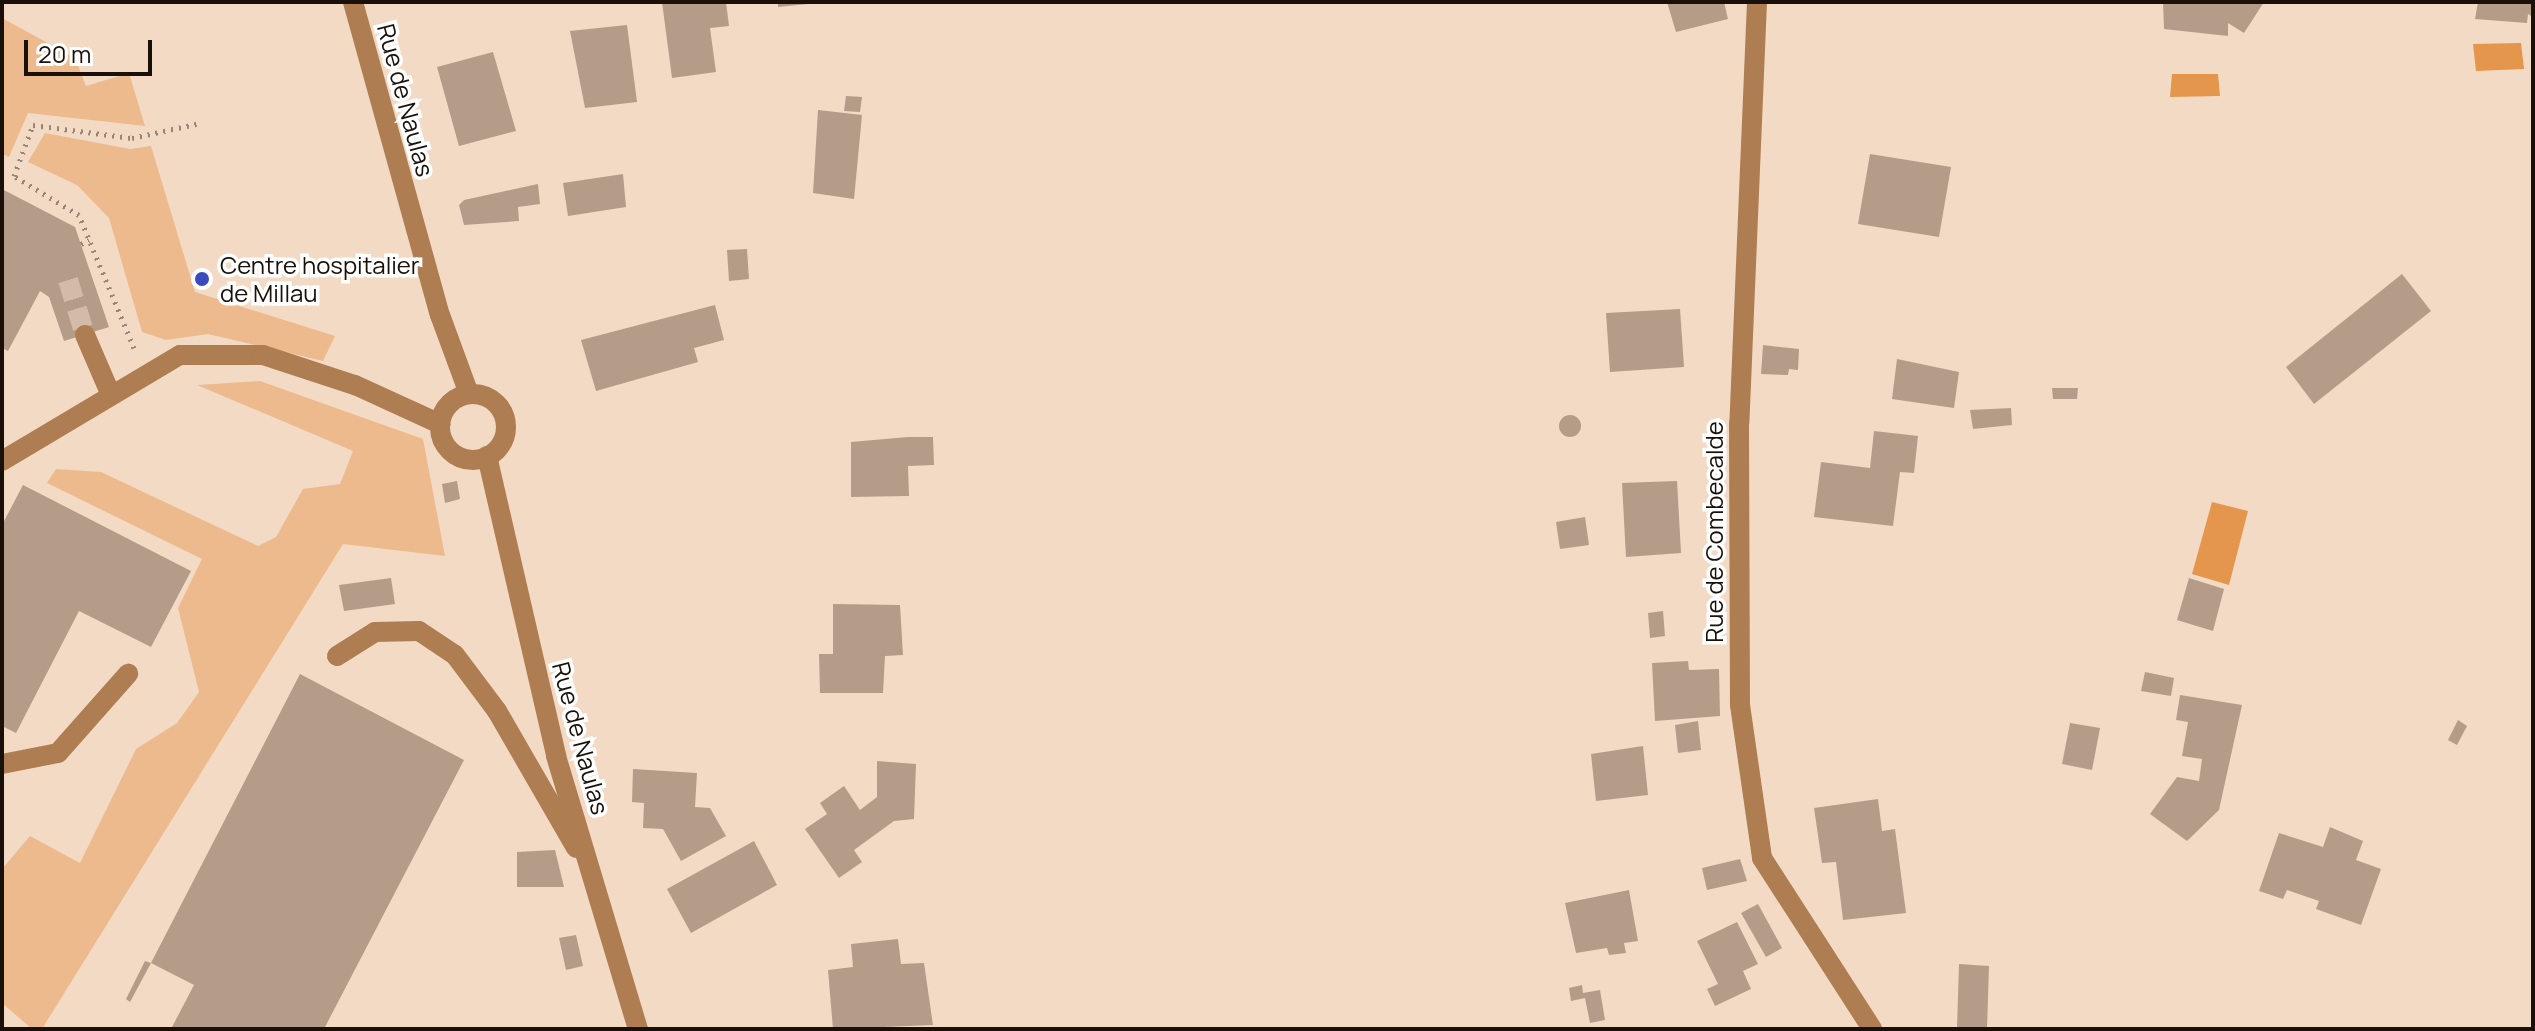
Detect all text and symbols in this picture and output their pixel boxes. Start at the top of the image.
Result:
street label: Rue de Naulas [372,21,440,179]
scale bar [28,24,156,74]
text: 20 m [38,37,91,70]
place label: Centre hospitalier de Millau [220,251,420,307]
marker: Centre hospitalier de Millau [191,268,213,290]
street label: Rue de Combecalde [1700,421,1728,643]
street label: Rue de Naulas [547,659,615,817]

